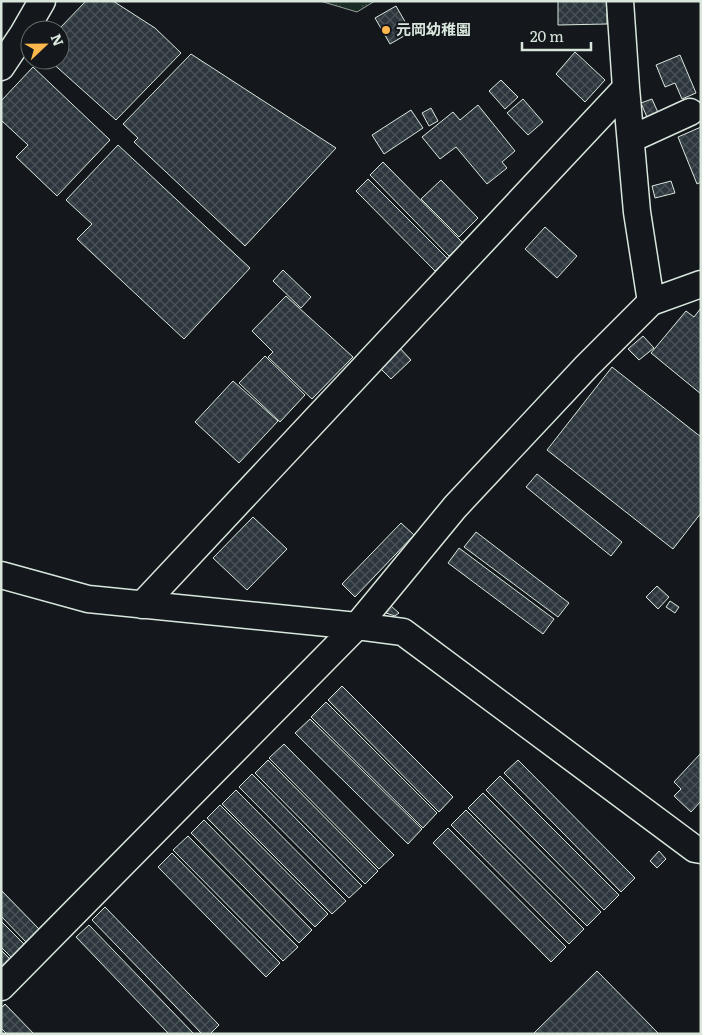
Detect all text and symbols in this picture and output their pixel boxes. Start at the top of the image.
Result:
place label: 元岡幼稚園 [396,17,471,40]
north arrow [20,20,70,70]
scale bar [522,20,591,52]
marker: 元岡幼稚園 [380,24,392,36]
text: 20 m [530,24,564,47]
text: N [47,31,70,49]

